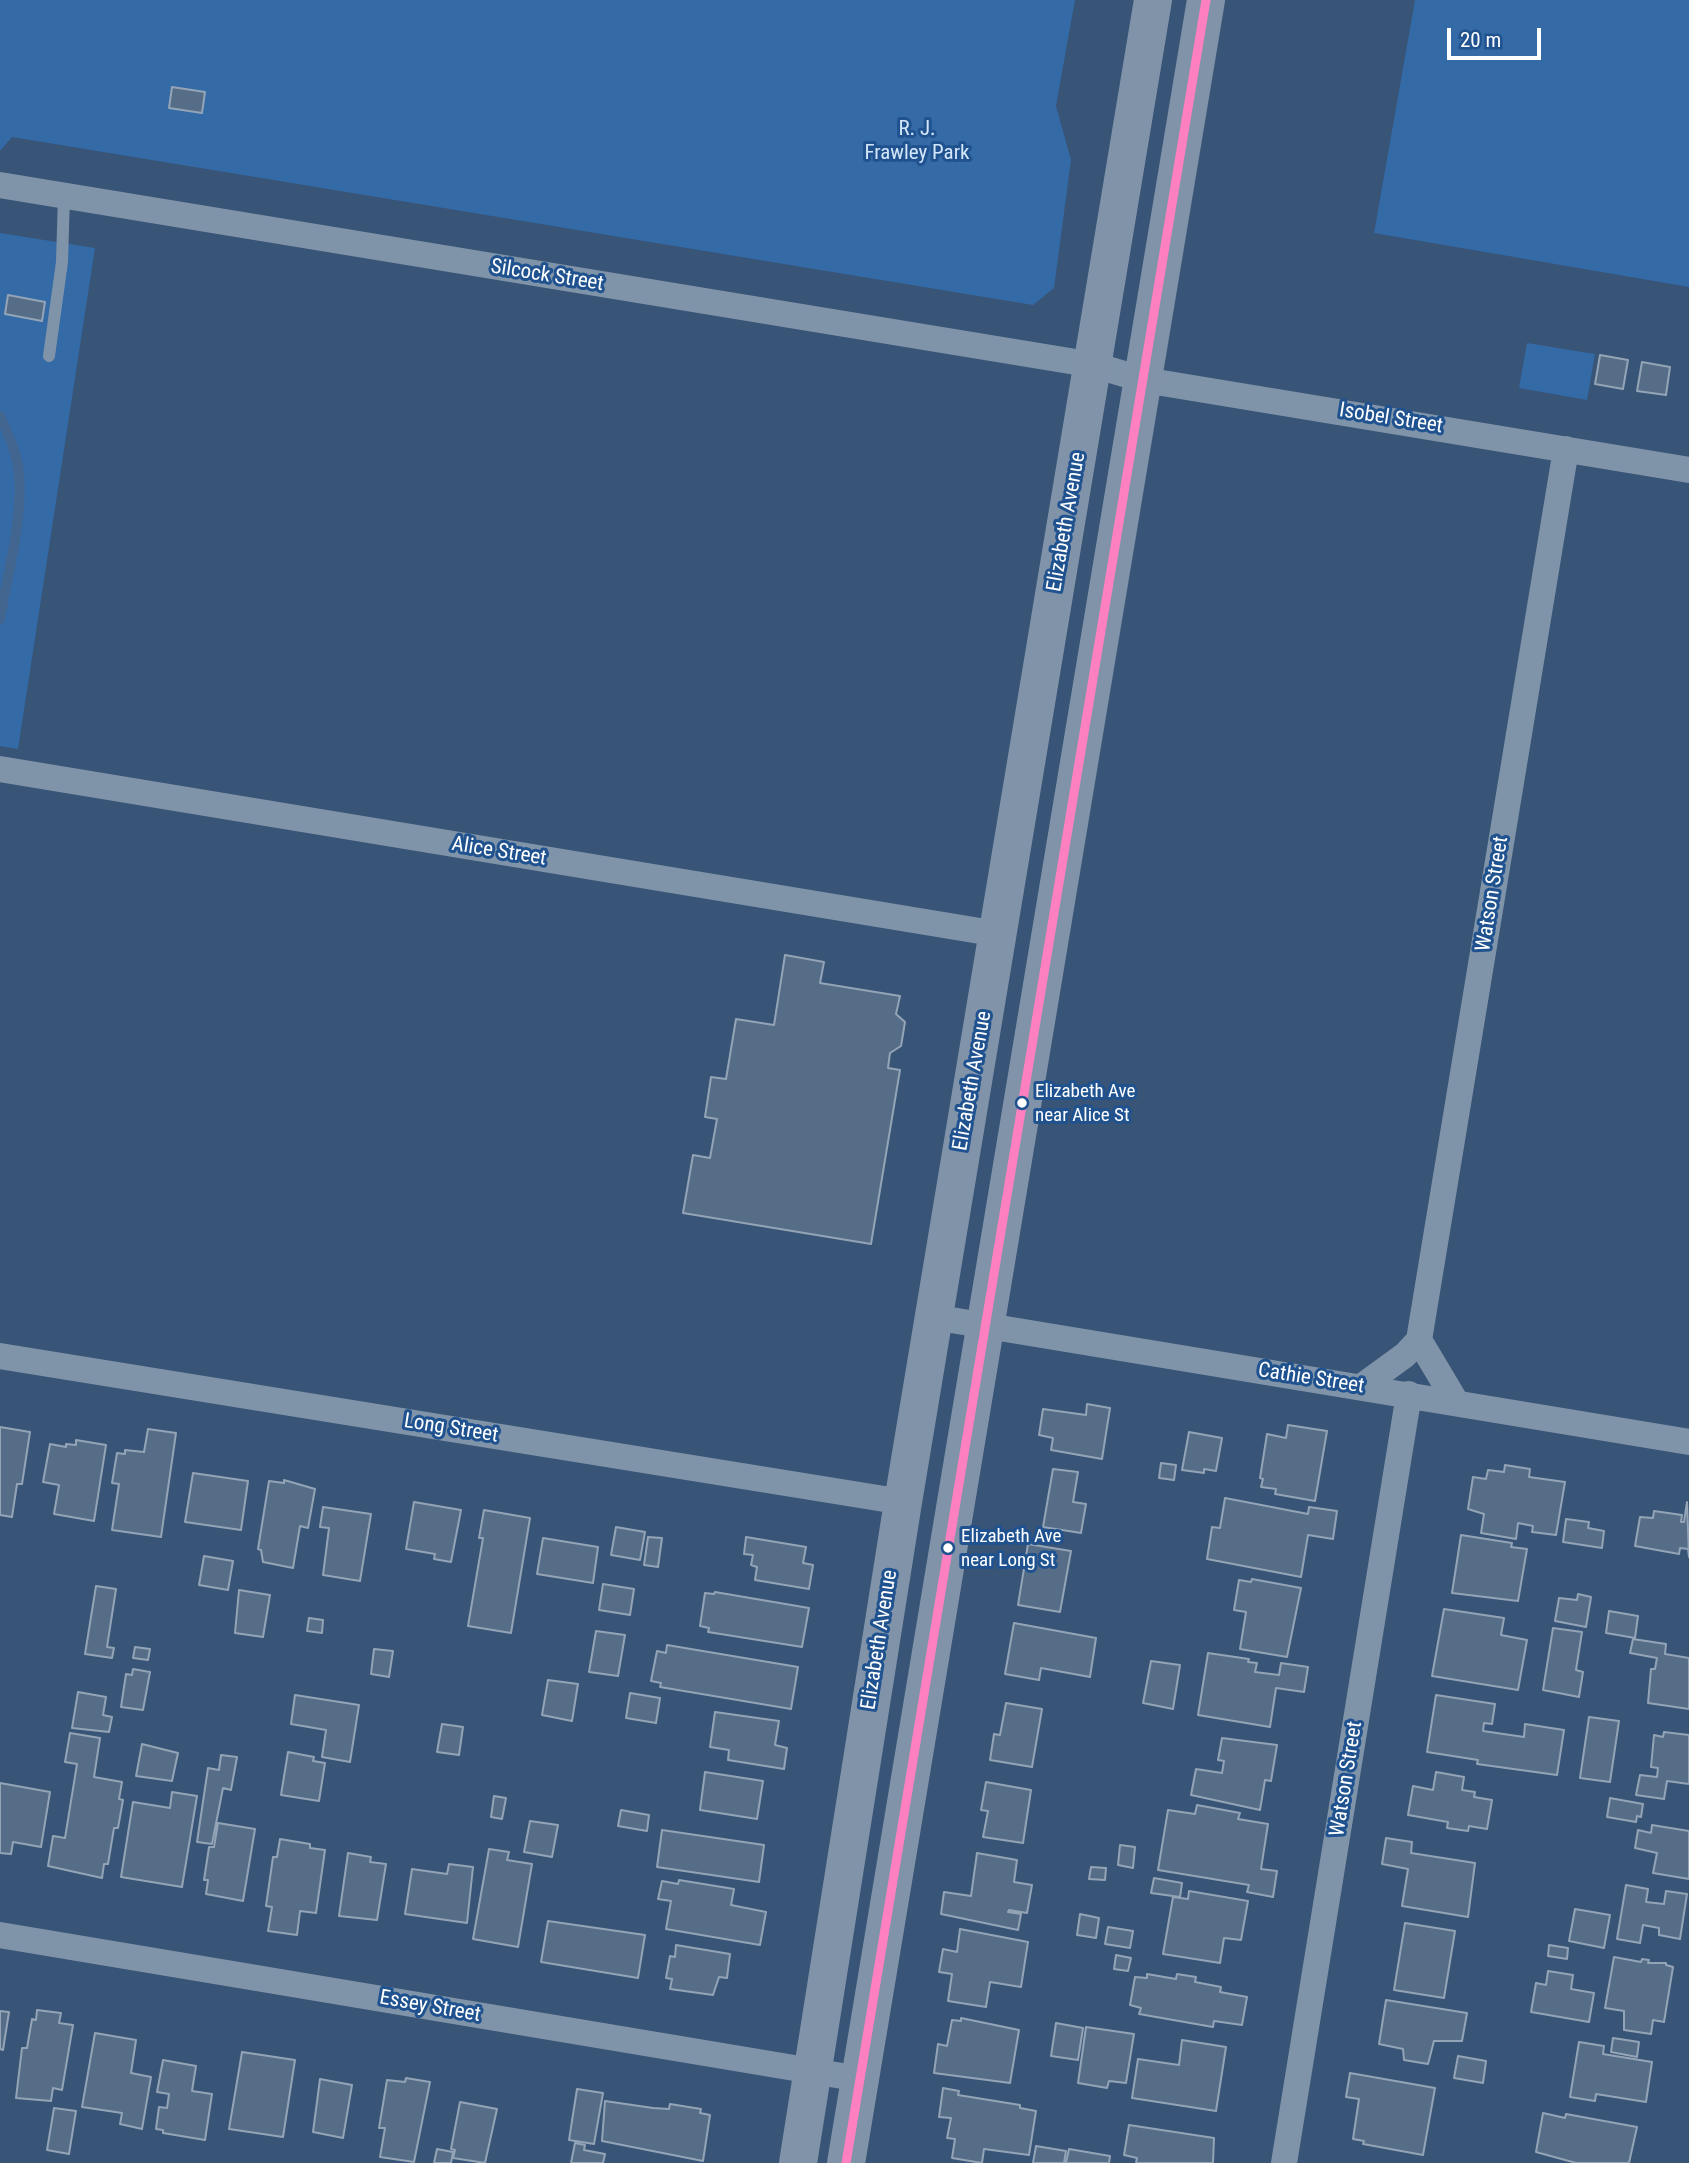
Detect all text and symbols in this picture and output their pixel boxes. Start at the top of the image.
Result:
scale bar [1451,14,1546,58]
text: 20 m [1460,28,1501,52]
park label: R. J. Frawley Park [864,117,970,167]
street label: Silcock Street [489,255,605,297]
street label: Isobel Street [1337,398,1445,440]
street label: Elizabeth Avenue [1042,450,1092,594]
street label: Alice Street [450,832,548,872]
street label: Watson Street [1471,835,1515,953]
street label: Elizabeth Avenue [948,1009,998,1153]
place label: Elizabeth Ave near Alice St [1035,1081,1135,1125]
marker: Elizabeth Ave near Alice St [1015,1096,1029,1110]
street label: Cathie Street [1256,1358,1366,1400]
street label: Long Street [402,1409,500,1449]
place label: Elizabeth Ave near Long St [961,1526,1061,1570]
marker: Elizabeth Ave near Long St [941,1541,955,1555]
street label: Elizabeth Avenue [857,1568,903,1712]
street label: Watson Street [1325,1720,1369,1838]
street label: Essey Street [378,1986,482,2028]

